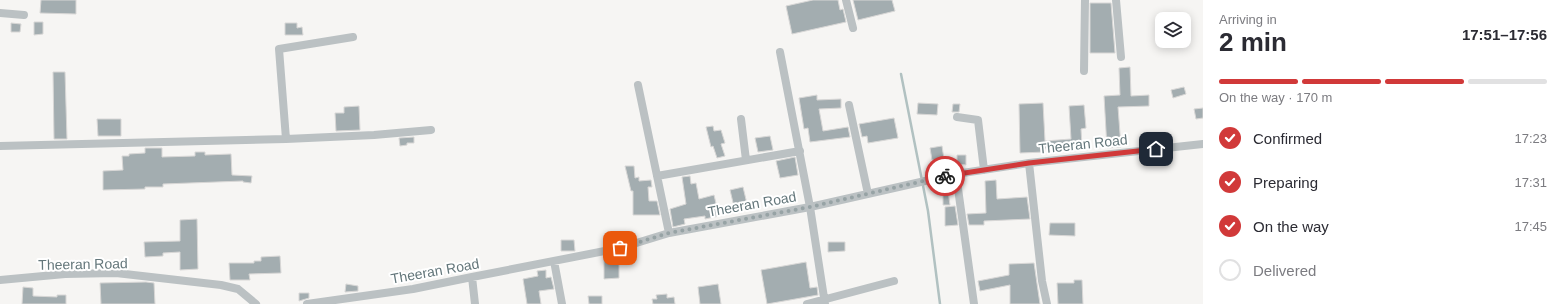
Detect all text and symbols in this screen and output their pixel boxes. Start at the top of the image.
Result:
map controls [1155,12,1191,48]
button: layers [1155,12,1191,48]
text: Arriving in [1219,12,1277,27]
text: 17:51–17:56 [1462,26,1547,43]
text: 2 min [1219,27,1287,57]
text: On the way · 170 m [1219,90,1332,105]
icon: check [1219,127,1241,149]
text: Confirmed [1253,130,1322,147]
street label: Theeran Road [1038,131,1128,157]
text: 17:23 [1514,131,1547,146]
pin [1139,132,1173,166]
icon: home [1145,138,1167,160]
courier [925,156,965,196]
icon: bike [934,165,956,187]
icon: check [1219,171,1241,193]
text: Preparing [1253,174,1318,191]
text: 17:31 [1514,175,1547,190]
street label: Theeran Road [707,188,797,220]
icon: check [1219,215,1241,237]
text: On the way [1253,218,1329,235]
text: 17:45 [1514,219,1547,234]
pin [603,231,637,265]
icon: bag [609,237,631,259]
street label: Theeran Road [38,255,128,273]
street label: Theeran Road [390,255,480,287]
text: Delivered [1253,262,1316,279]

